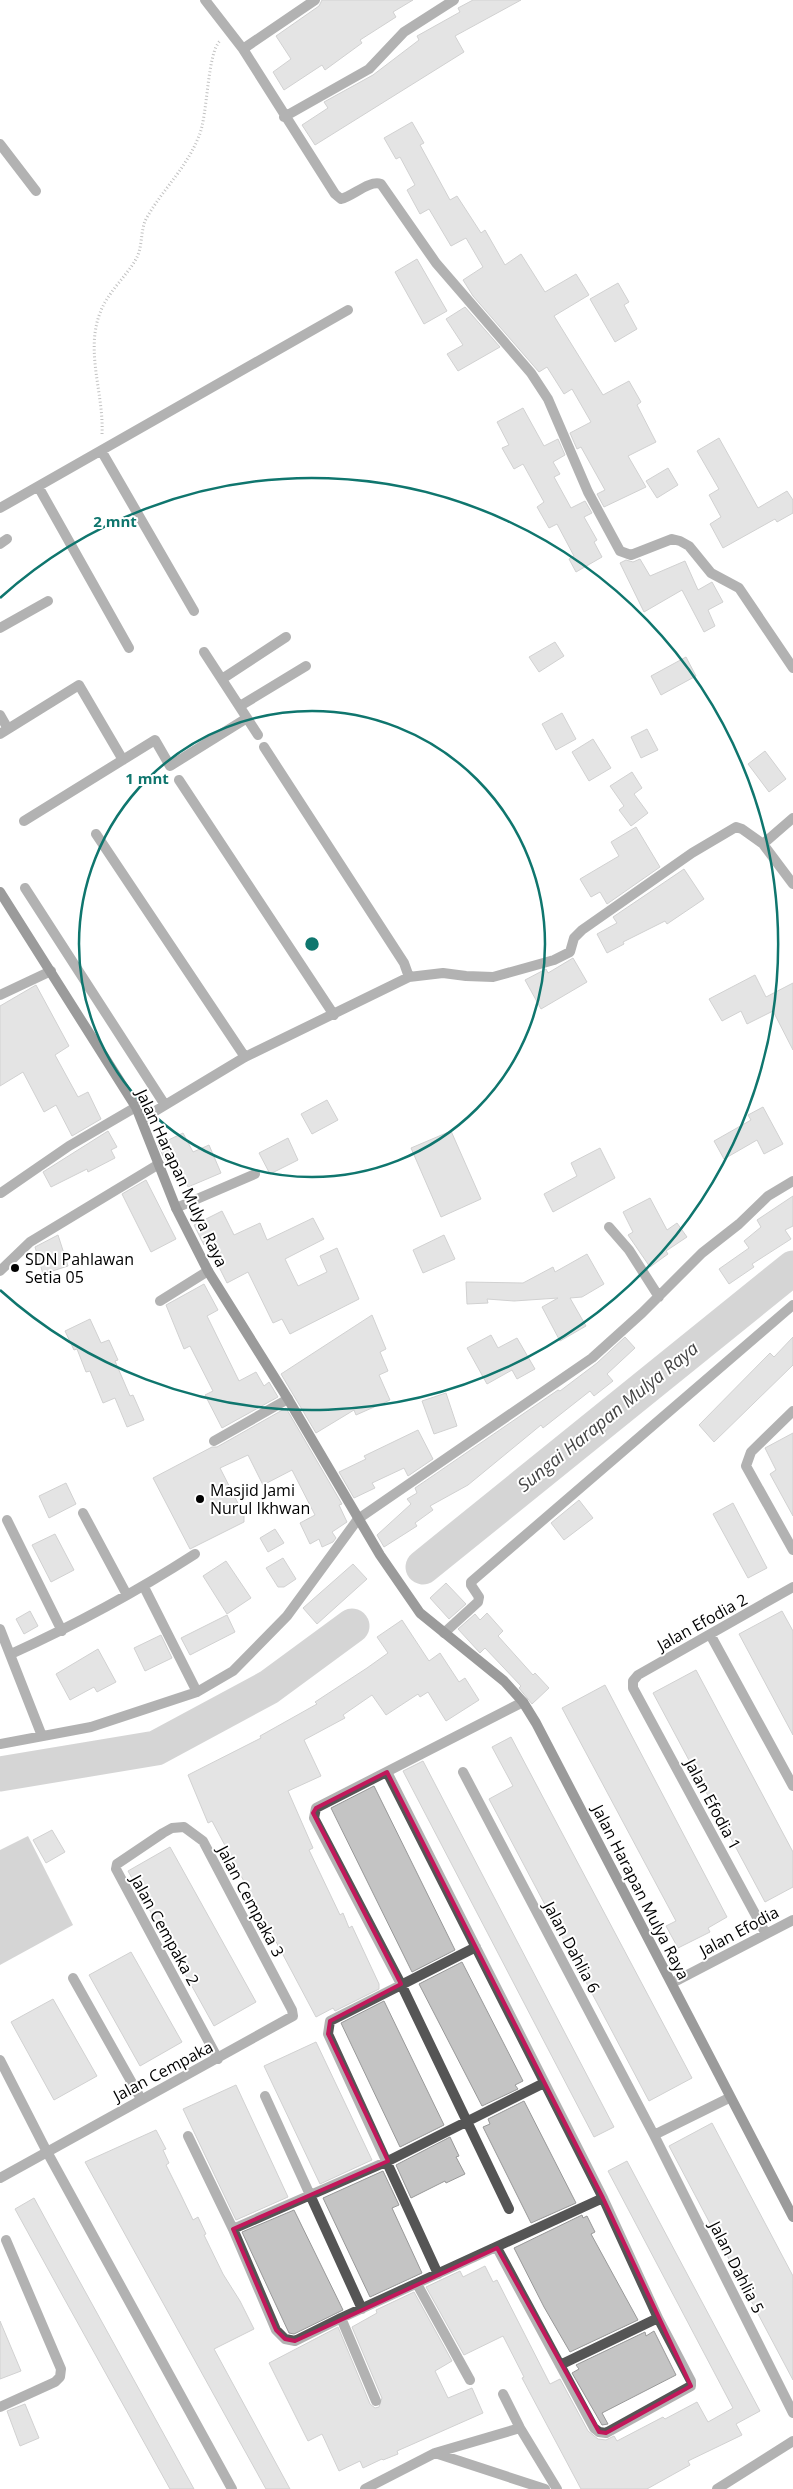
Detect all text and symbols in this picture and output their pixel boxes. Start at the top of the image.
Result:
text: 2 mnt [93,511,137,531]
text: 1 mnt [125,768,169,788]
centre of rings [303,935,321,953]
street label: Jalan Harapan Mulya Raya [130,1084,233,1270]
place label: SDN Pahlawan Setia 05 [25,1248,134,1288]
marker: SDN Pahlawan Setia 05 [9,1262,21,1274]
water label: Sungai Harapan Mulya Raya [512,1336,703,1497]
place label: Masjid Jami Nurul Ikhwan [210,1479,310,1519]
marker: Masjid Jami Nurul Ikhwan [194,1493,206,1505]
street label: Jalan Efodia 2 [651,1588,751,1657]
street label: Jalan Efodia 1 [679,1753,746,1853]
street label: Jalan Harapan Mulya Raya [586,1799,695,1983]
street label: Jalan Cempaka 3 [211,1840,290,1961]
street label: Jalan Cempaka 2 [125,1869,204,1989]
street label: Jalan Dahlia 6 [538,1896,605,1997]
street label: Jalan Efodia [694,1901,782,1962]
street label: Jalan Cempaka [108,2035,217,2107]
street label: Jalan Dahlia 5 [703,2215,770,2317]

